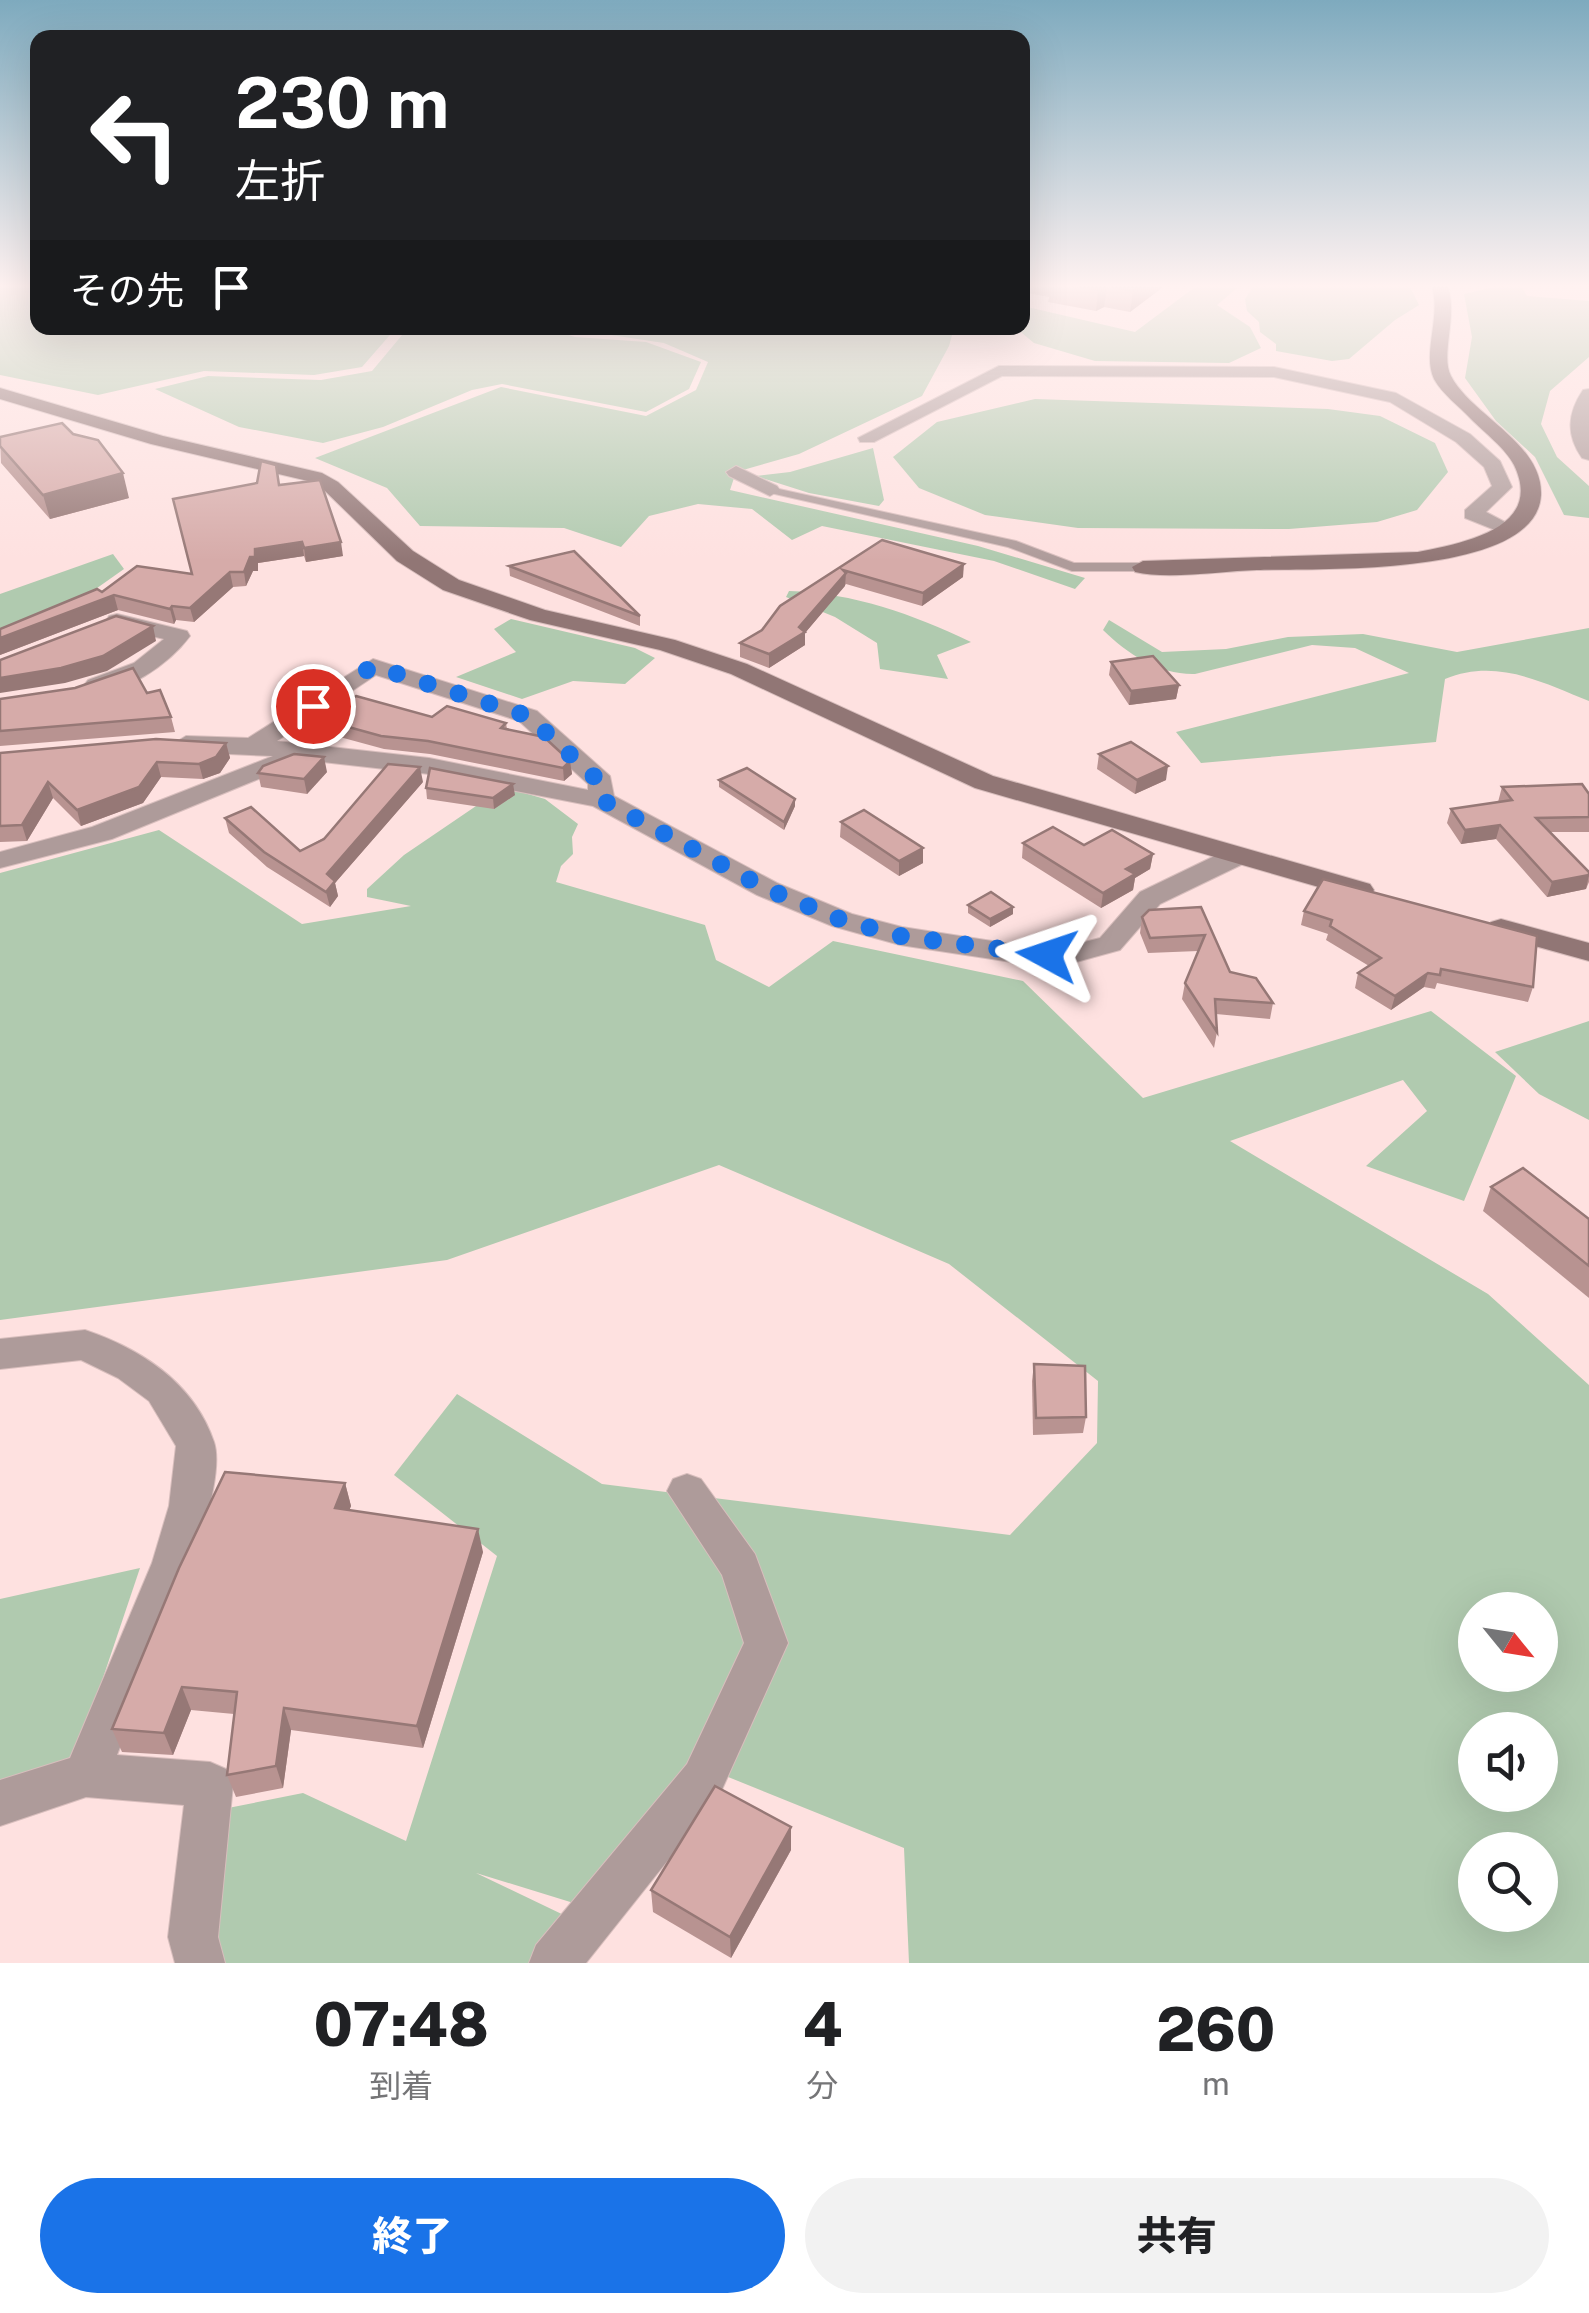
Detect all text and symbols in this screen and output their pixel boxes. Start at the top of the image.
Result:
text: 230 m [235,61,449,144]
icon: left [70,70,200,200]
text: 左折 [235,154,325,207]
icon: arrive [204,260,259,315]
text: その先 [70,268,184,313]
pin [271,664,356,749]
icon: arrive [286,679,341,734]
position arrow [995,903,1099,1007]
north arrow [1458,1592,1558,1692]
map controls [1458,1592,1558,1932]
button: sound [1458,1712,1558,1812]
button: search [1458,1832,1558,1932]
text: 07:48 [314,1989,489,2060]
text: 4 [802,1989,843,2060]
text: 260 [1156,1994,1275,2065]
text: m [1202,2065,1230,2102]
text: 到着 [369,2067,433,2104]
text: 分 [806,2067,838,2104]
button: 終了 [40,2178,785,2293]
button: 共有 [805,2178,1549,2293]

